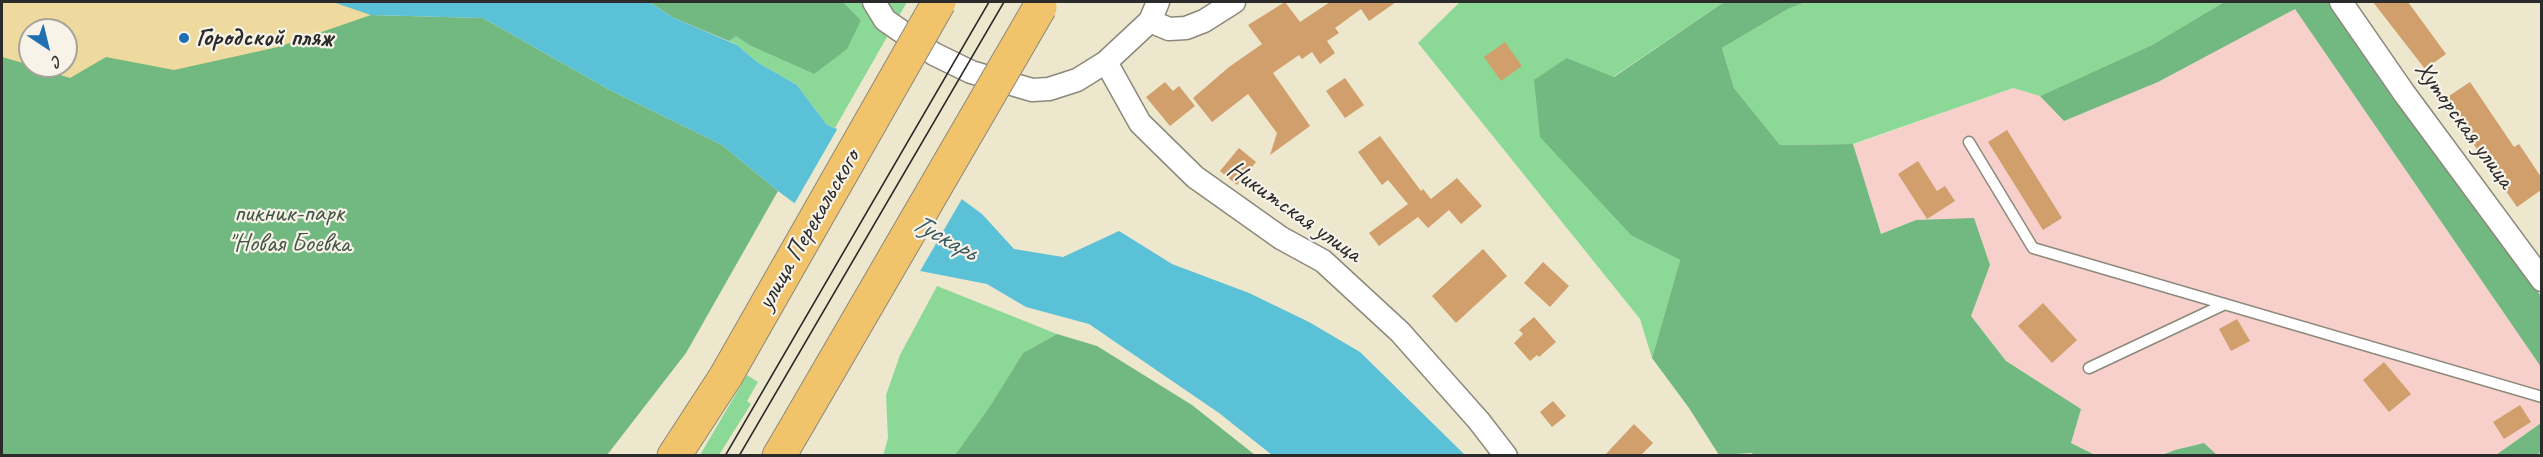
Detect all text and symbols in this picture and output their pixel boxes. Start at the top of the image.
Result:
north arrow [18,18,78,78]
place label: Городской пляж [196,22,332,54]
marker: Городской пляж [177,31,191,45]
text: С [48,51,66,72]
street label: Хуторская улица [2407,55,2521,195]
street label: улица Перекальского [751,144,867,316]
street label: Никитская улица [1221,154,1367,270]
park label: пикник-парк "Новая Боевка [228,198,350,260]
water label: Тускарь [906,207,982,269]

